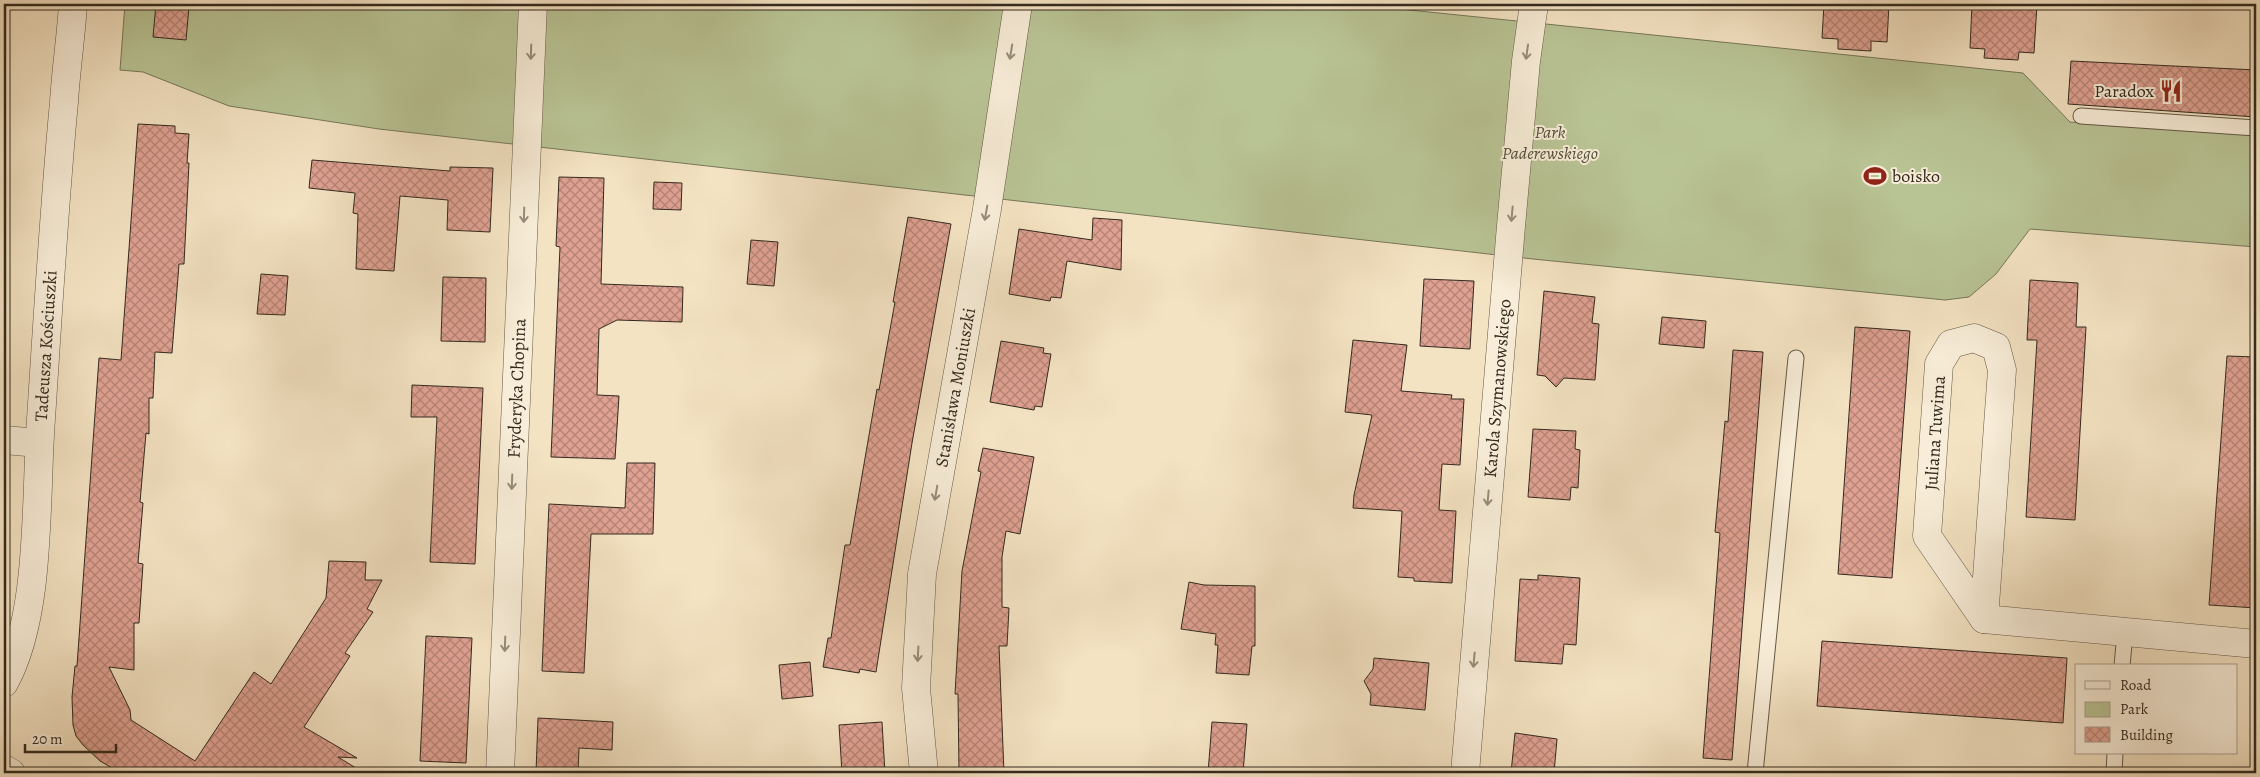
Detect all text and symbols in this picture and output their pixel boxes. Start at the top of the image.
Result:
one-way arrow [526,44,535,60]
one-way arrow [1005,44,1015,60]
one-way arrow [1522,44,1532,60]
restaurant icon: Paradox [2158,78,2184,104]
place label: Paradox [2094,79,2154,103]
park label: Park Paderewskiego [1502,120,1598,165]
sports icon: boisko [1862,163,1888,189]
place label: boisko [1892,164,1940,188]
one-way arrow [981,204,991,220]
one-way arrow [1507,206,1517,222]
one-way arrow [519,207,528,223]
street label: Tadeusza Kościuszki [29,270,63,422]
street label: Karola Szymanowskiego [1478,298,1517,479]
street label: Stanisława Moniuszki [929,306,981,469]
street label: Fryderyka Chopina [502,317,532,459]
street label: Juliana Tuwima [1919,374,1951,491]
one-way arrow [508,474,517,490]
one-way arrow [931,485,941,501]
one-way arrow [1483,490,1493,506]
one-way arrow [501,636,510,652]
one-way arrow [913,646,922,662]
one-way arrow [1470,651,1479,667]
legend [2075,664,2238,754]
text: Road [2120,675,2152,695]
text: Park [2120,699,2149,719]
scale bar [25,722,116,754]
text: Building [2120,725,2173,745]
text: 20 m [32,729,63,749]

